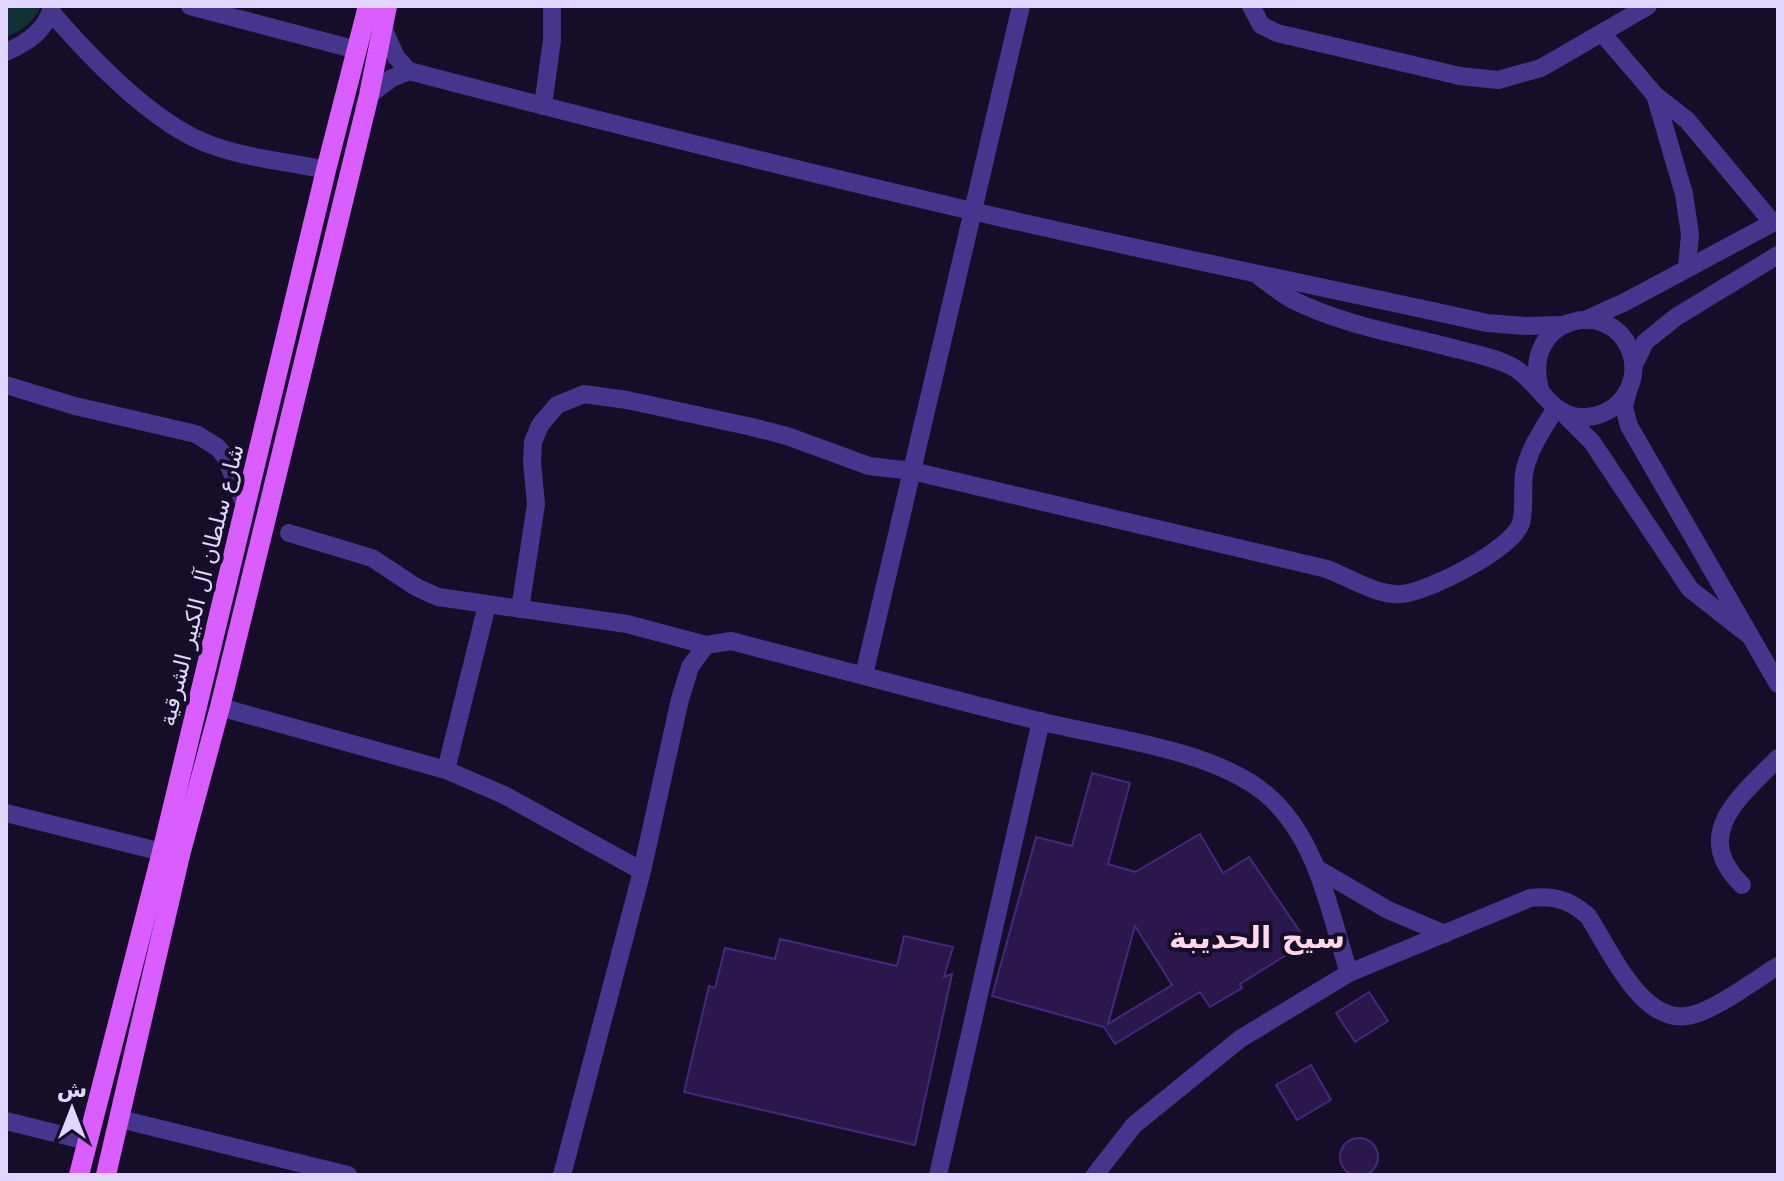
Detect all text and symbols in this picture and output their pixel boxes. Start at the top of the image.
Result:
street label: شارع سلطان آل الكبير الشرقية [153,441,249,729]
district label: سيح الحديبة [1169,920,1345,955]
north arrow [32,1069,112,1149]
text: ش [57,1077,87,1102]

